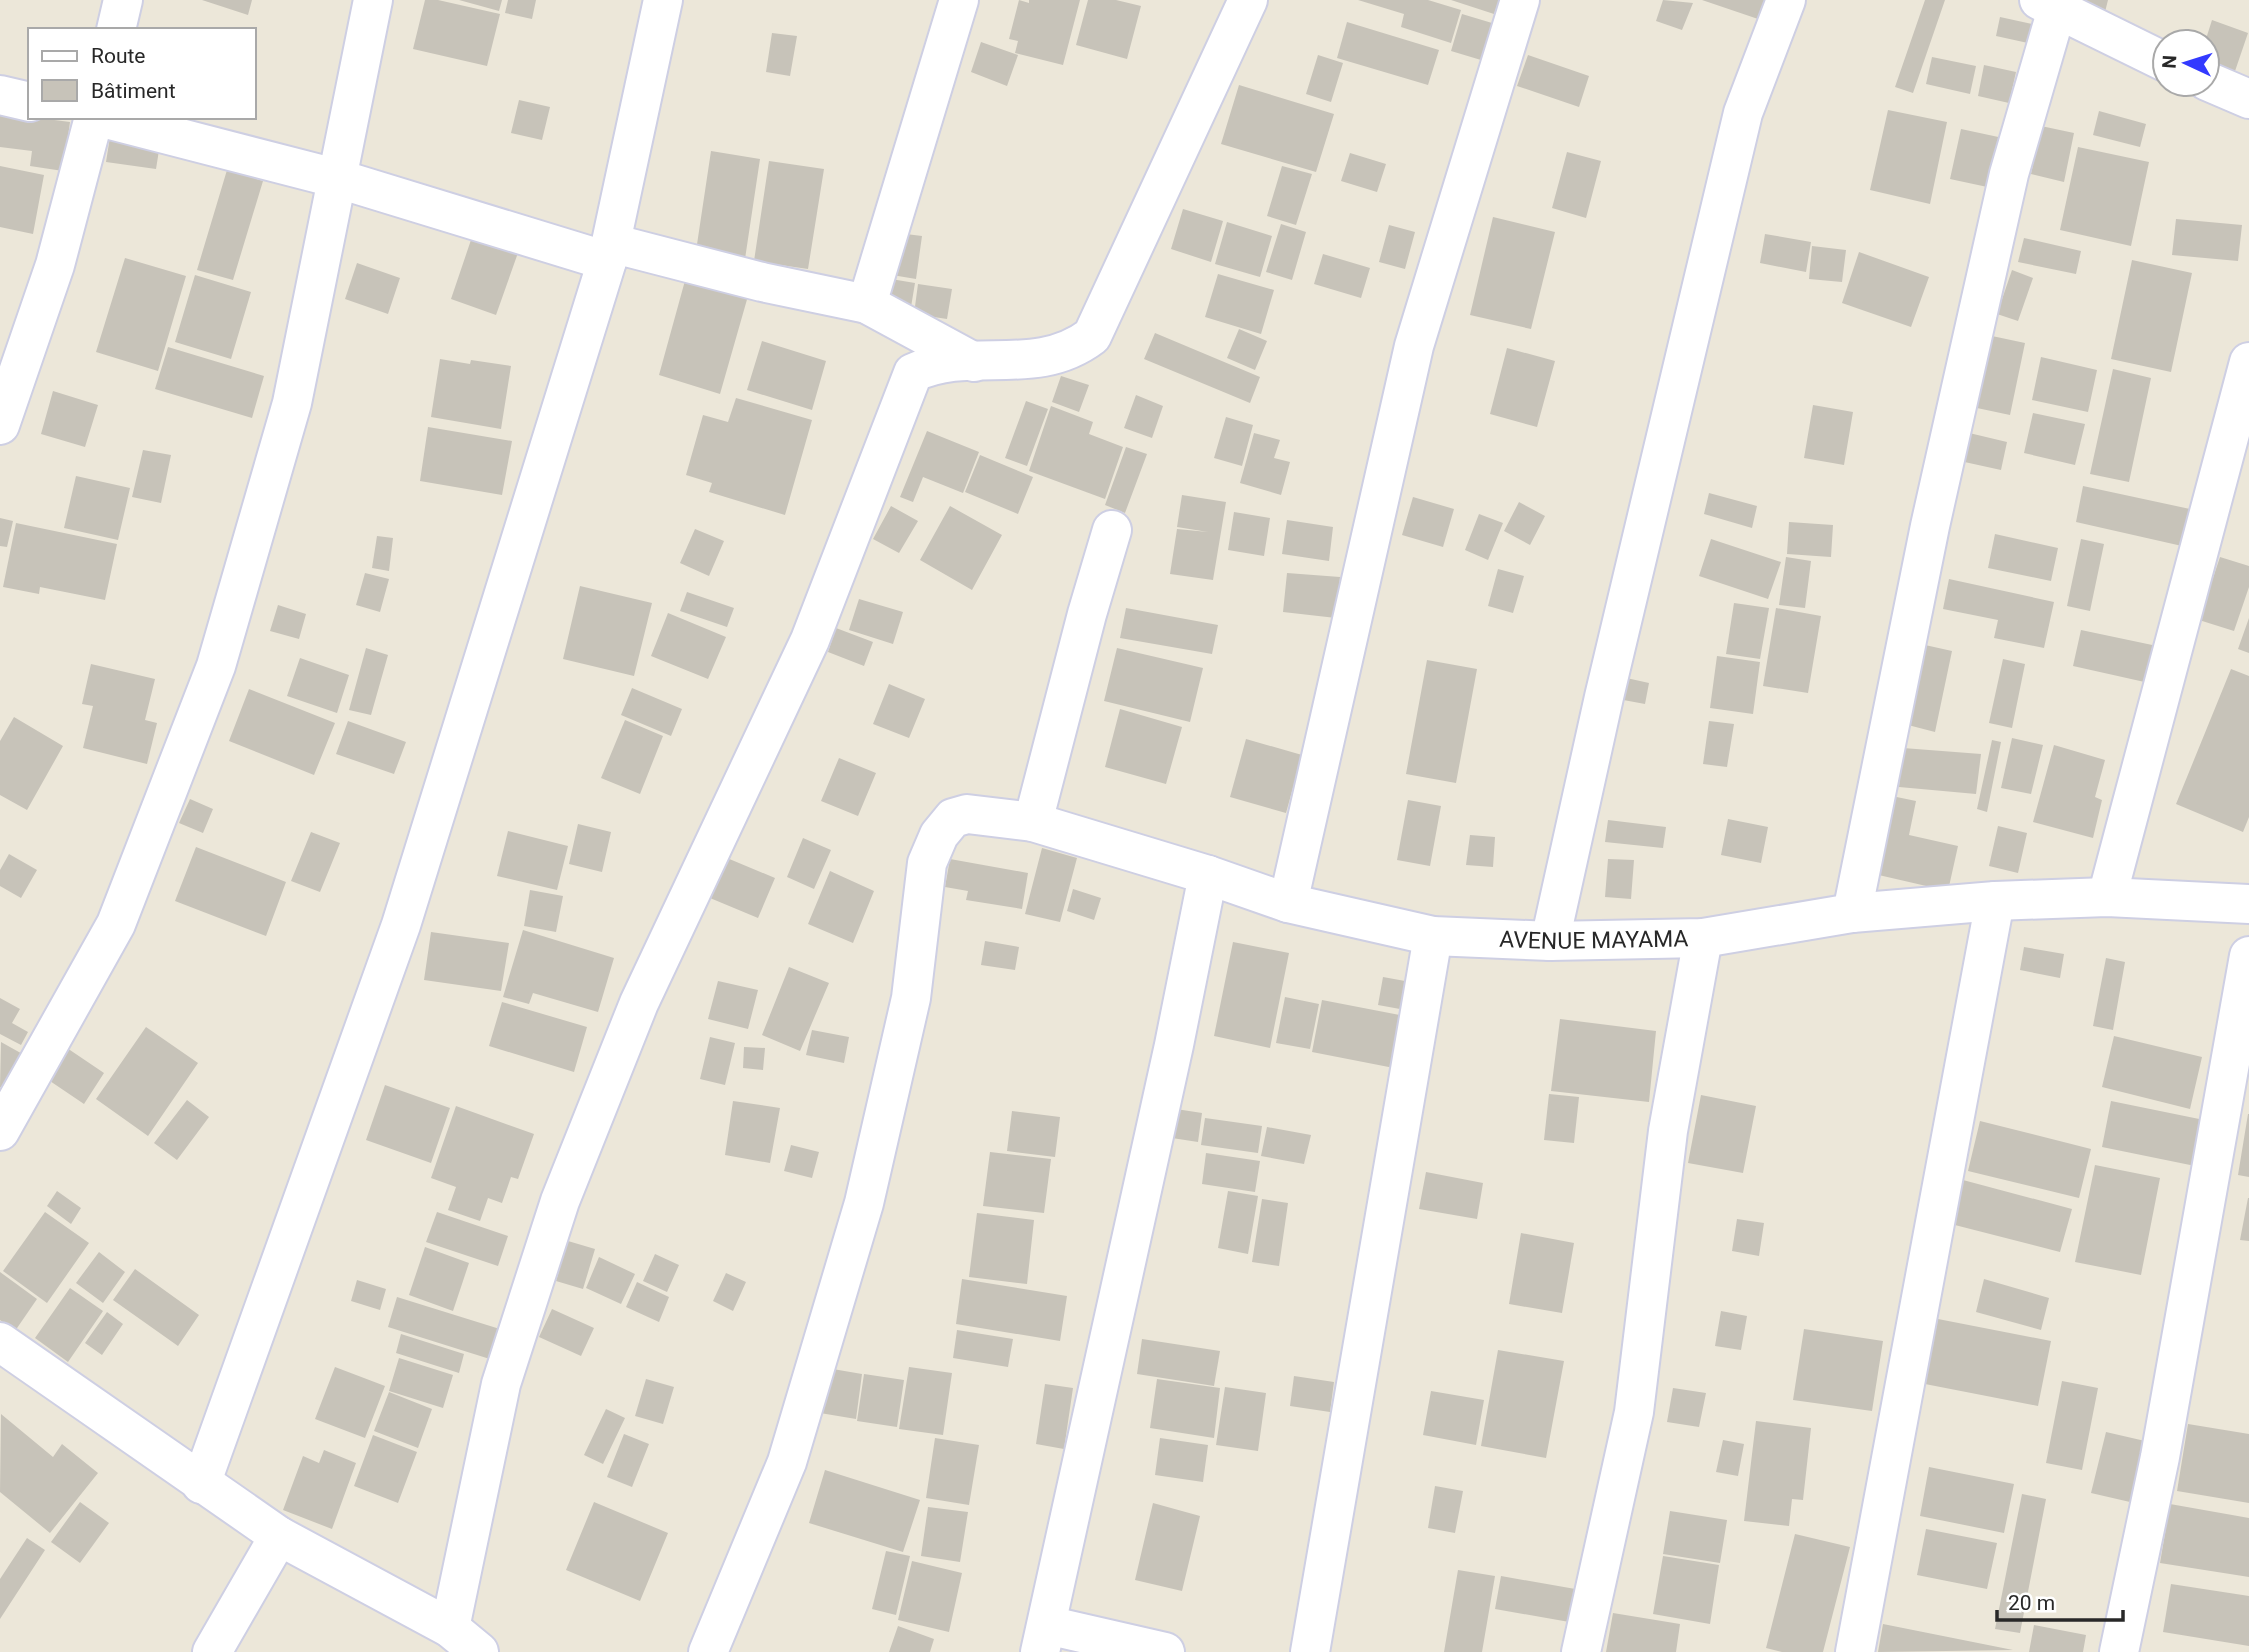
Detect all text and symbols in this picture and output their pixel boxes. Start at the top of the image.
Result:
legend [28,28,256,119]
north arrow [2151,28,2221,98]
text: Route [91,44,146,68]
text: N [2158,54,2181,69]
text: Bâtiment [91,79,176,103]
street label: AVENUE MAYAMA [1499,925,1689,955]
scale bar [1997,1578,2123,1622]
text: 20 m [2008,1591,2055,1615]

